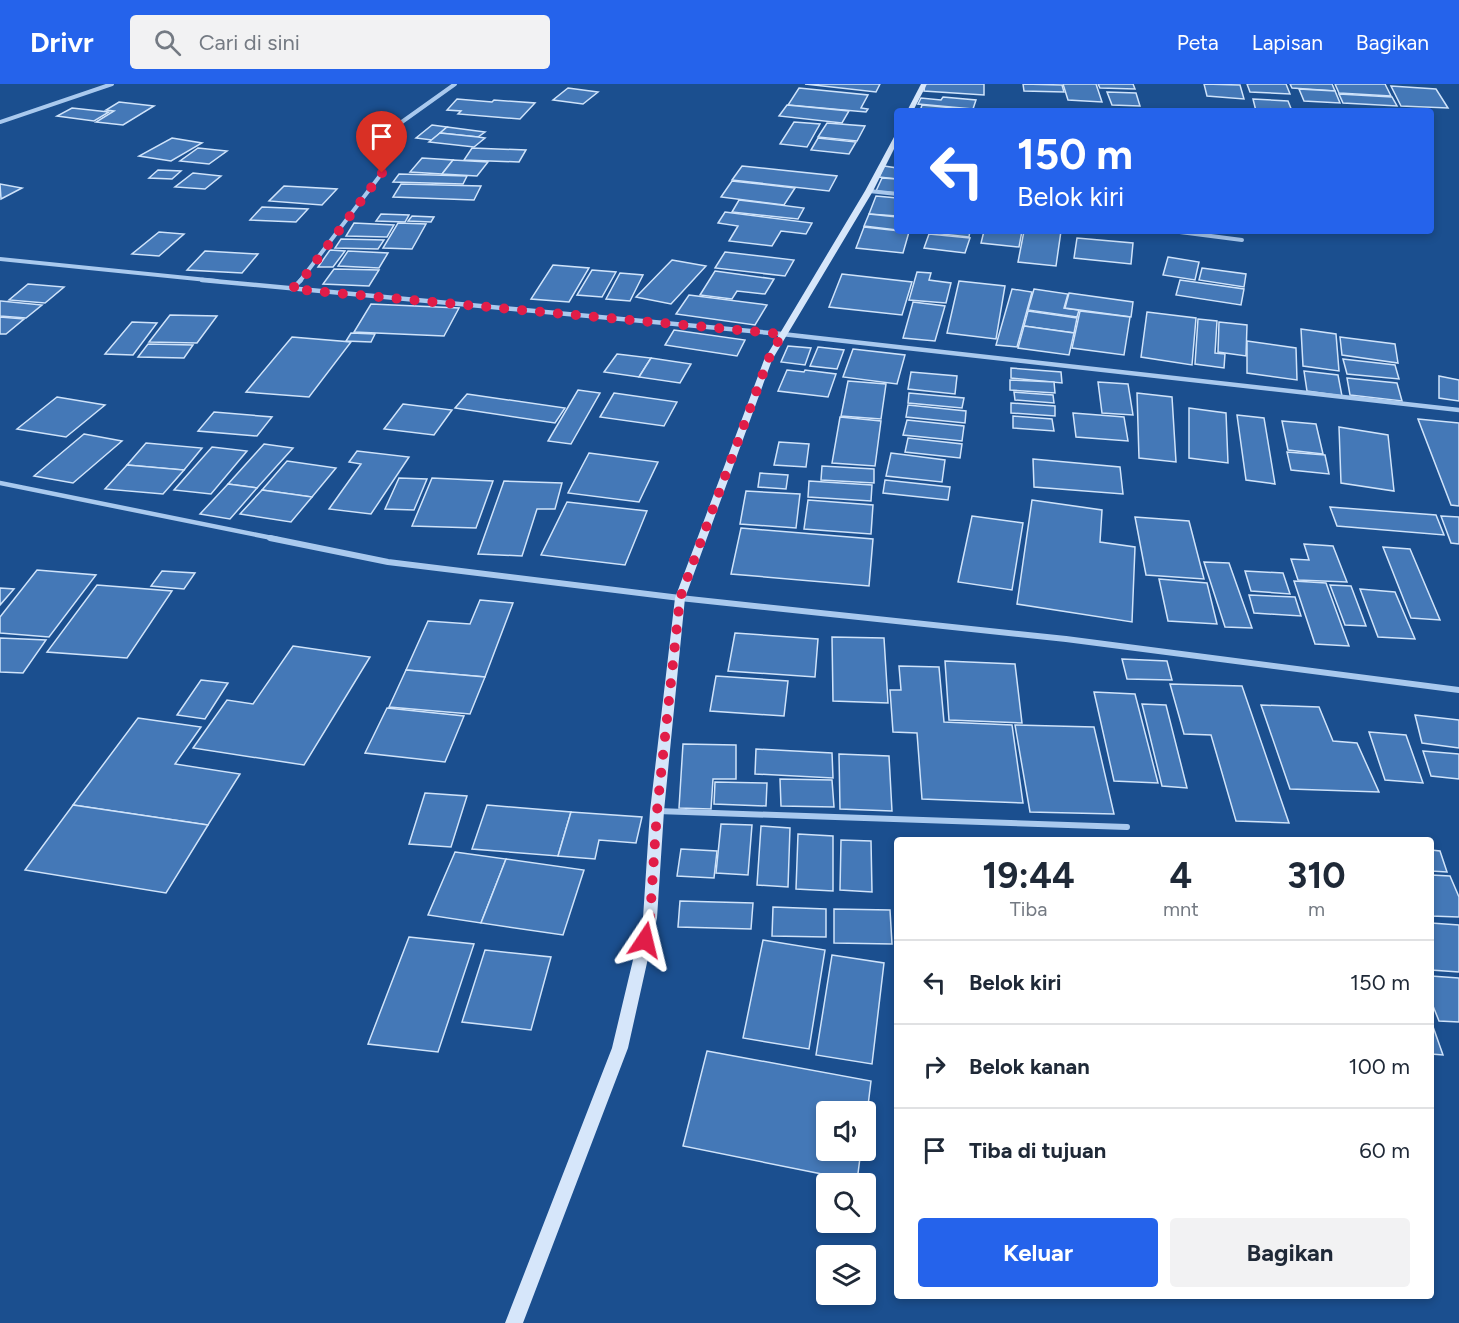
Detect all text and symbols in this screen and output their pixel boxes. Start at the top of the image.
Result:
search box [130,15,550,69]
text: Drivr [30,25,94,59]
icon: search [151,26,184,59]
text: Cari di sini [199,29,300,56]
text: Peta [1177,30,1219,55]
text: Lapisan [1252,30,1323,55]
text: Bagikan [1356,30,1429,55]
pin [356,111,407,173]
icon: arrive [365,120,398,153]
text: 150 m [1017,129,1133,180]
icon: left [918,132,996,210]
text: Belok kiri [1017,180,1124,213]
text: 19:44 [982,854,1075,897]
text: 4 [1170,854,1192,897]
text: 310 [1287,854,1346,897]
text: Tiba [1010,897,1047,921]
text: mnt [1163,897,1199,921]
text: m [1308,897,1325,921]
position arrow [613,908,677,972]
icon: left [918,966,951,999]
text: Belok kiri [969,969,1062,996]
text: 150 m [1350,969,1410,996]
icon: right [918,1050,951,1083]
text: Belok kanan [969,1053,1090,1080]
text: 100 m [1349,1053,1410,1080]
map controls [816,1101,876,1305]
button: sound [816,1101,876,1161]
icon: arrive [918,1134,951,1167]
text: Tiba di tujuan [969,1137,1106,1164]
text: 60 m [1359,1137,1410,1164]
button: search [816,1173,876,1233]
button: Keluar [918,1218,1158,1287]
button: Bagikan [1170,1218,1410,1287]
button: layers [816,1245,876,1305]

